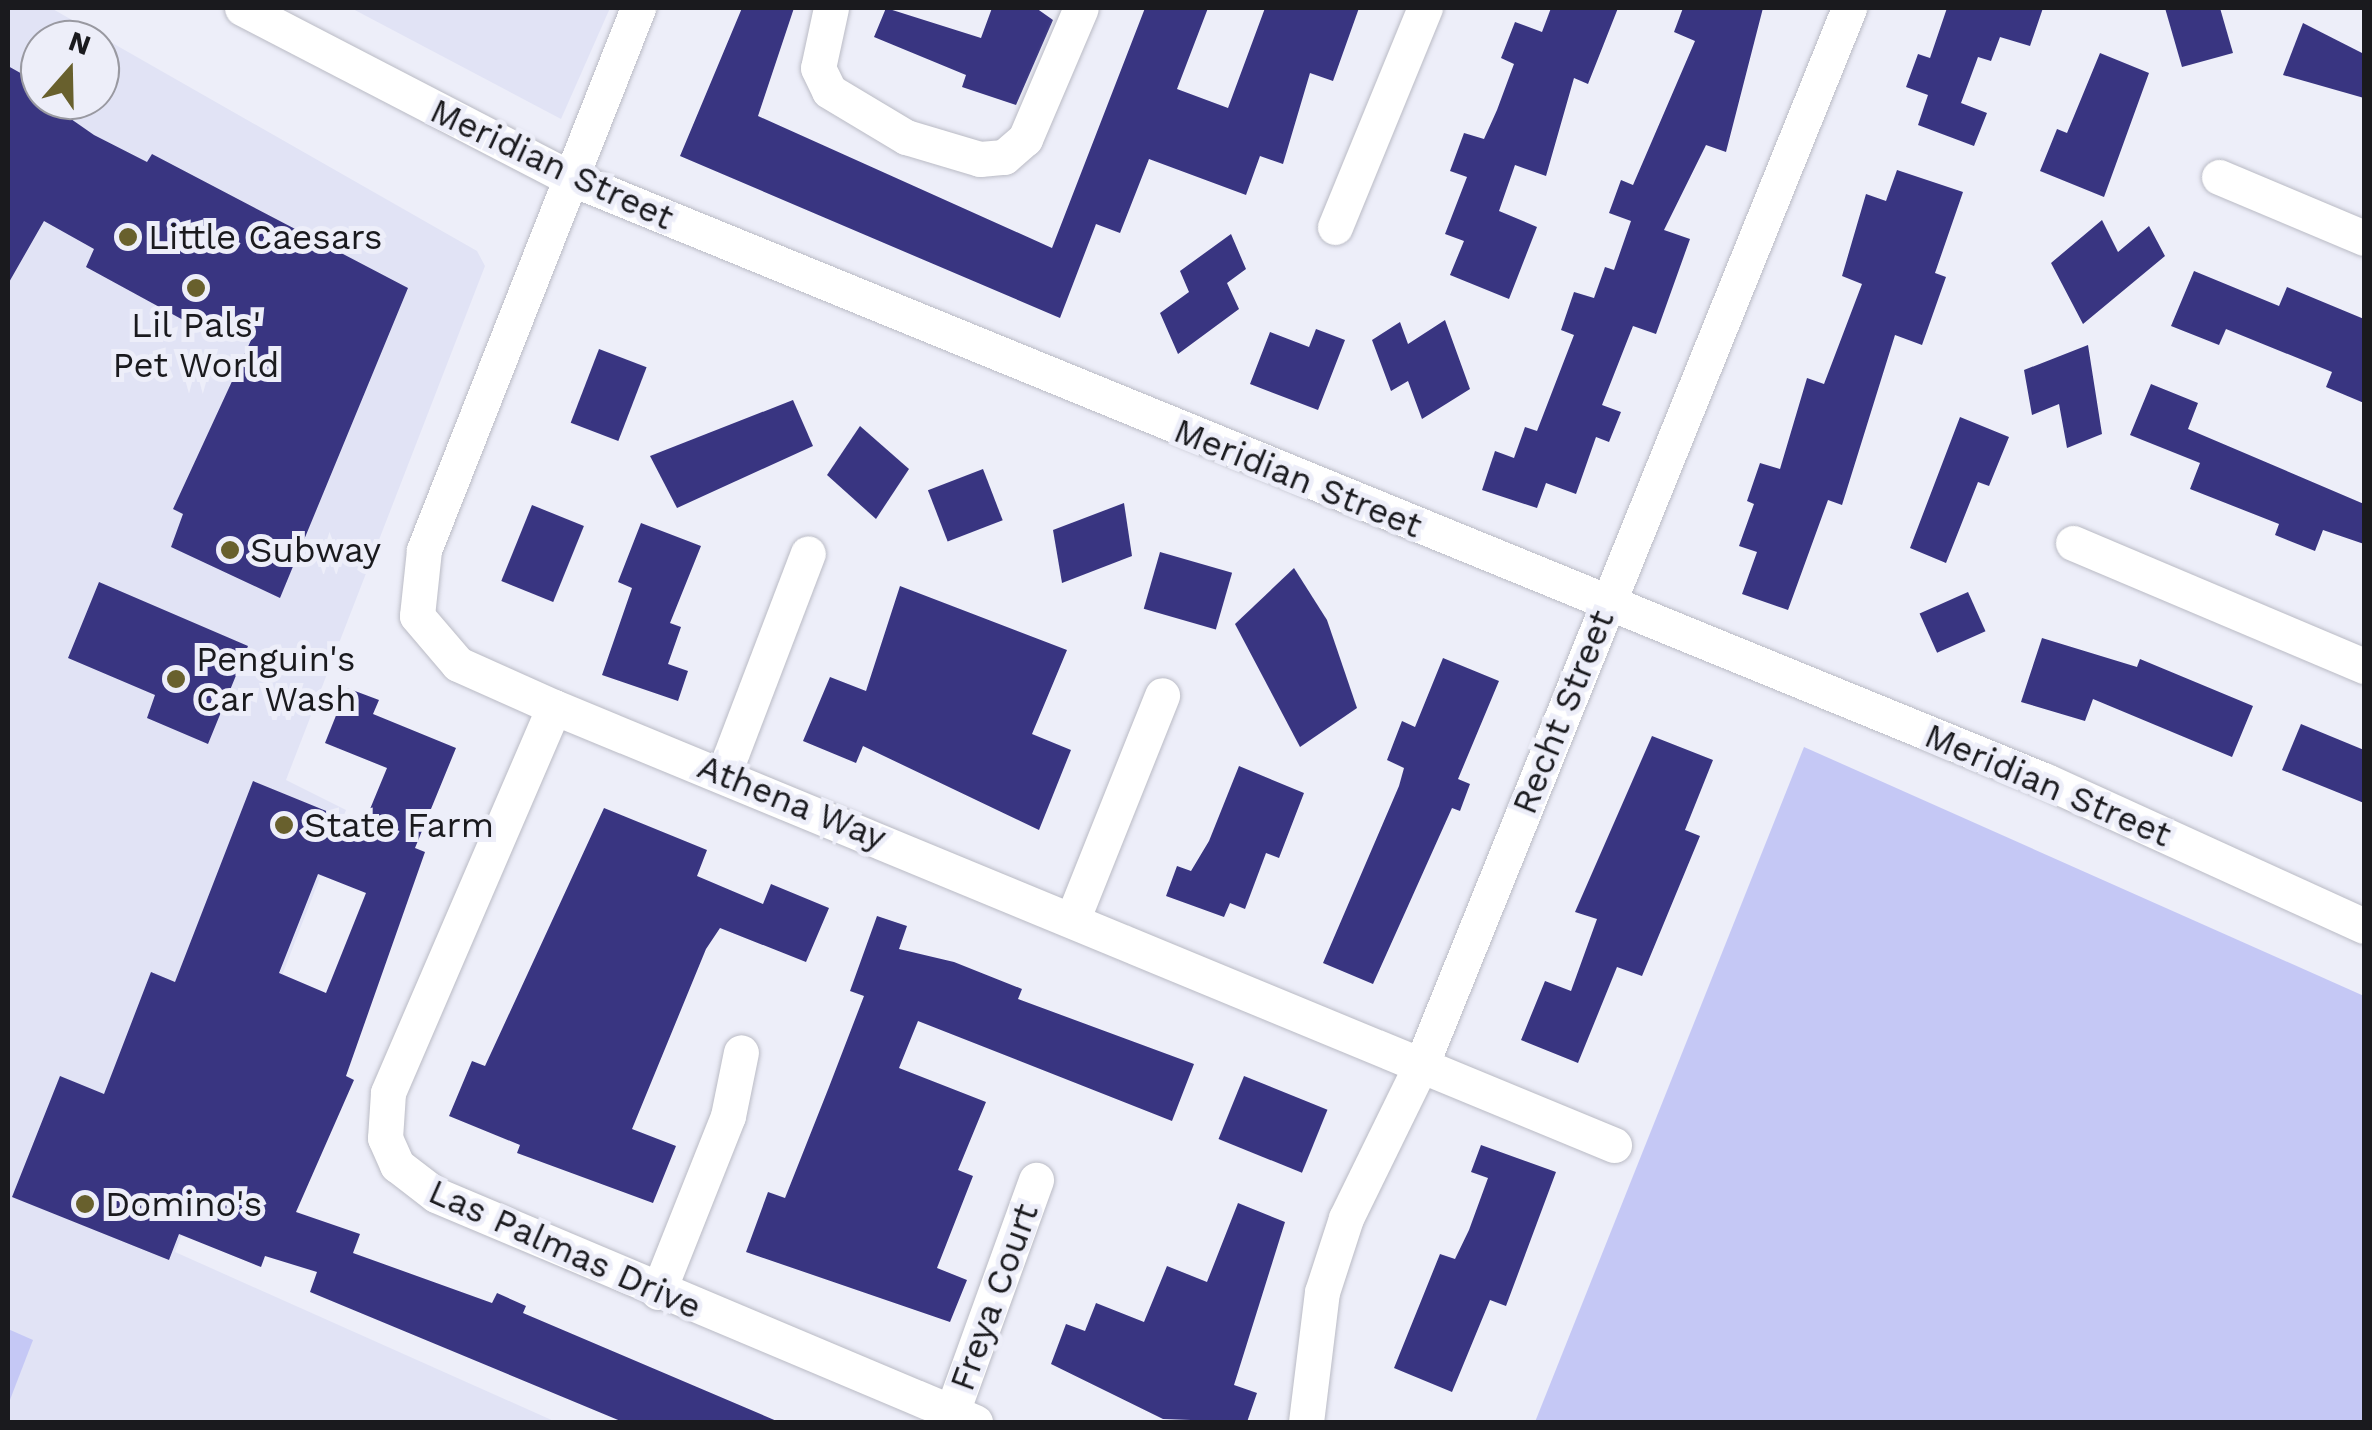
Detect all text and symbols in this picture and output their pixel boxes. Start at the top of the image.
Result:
north arrow [20,20,120,120]
text: N [64,24,95,62]
street label: Meridian Street [424,89,680,239]
place label: Little Caesars [148,216,382,258]
marker: Little Caesars [117,226,139,248]
marker: Lil Pals' Pet World [185,277,207,299]
place label: Lil Pals' Pet World [112,304,280,386]
street label: Meridian Street [1168,409,1428,547]
place label: Subway [250,529,381,571]
marker: Subway [219,539,241,561]
street label: Recht Street [1503,604,1623,820]
place label: Penguin's Car Wash [196,638,358,720]
marker: Penguin's Car Wash [165,668,187,690]
street label: Meridian Street [1919,714,2177,856]
street label: Athena Way [691,745,893,859]
place label: State Farm [304,804,494,846]
marker: State Farm [273,814,295,836]
street label: Las Palmas Drive [422,1170,708,1328]
place label: Domino's [105,1183,262,1225]
marker: Domino's [74,1193,96,1215]
street label: Freya Court [941,1197,1047,1397]

